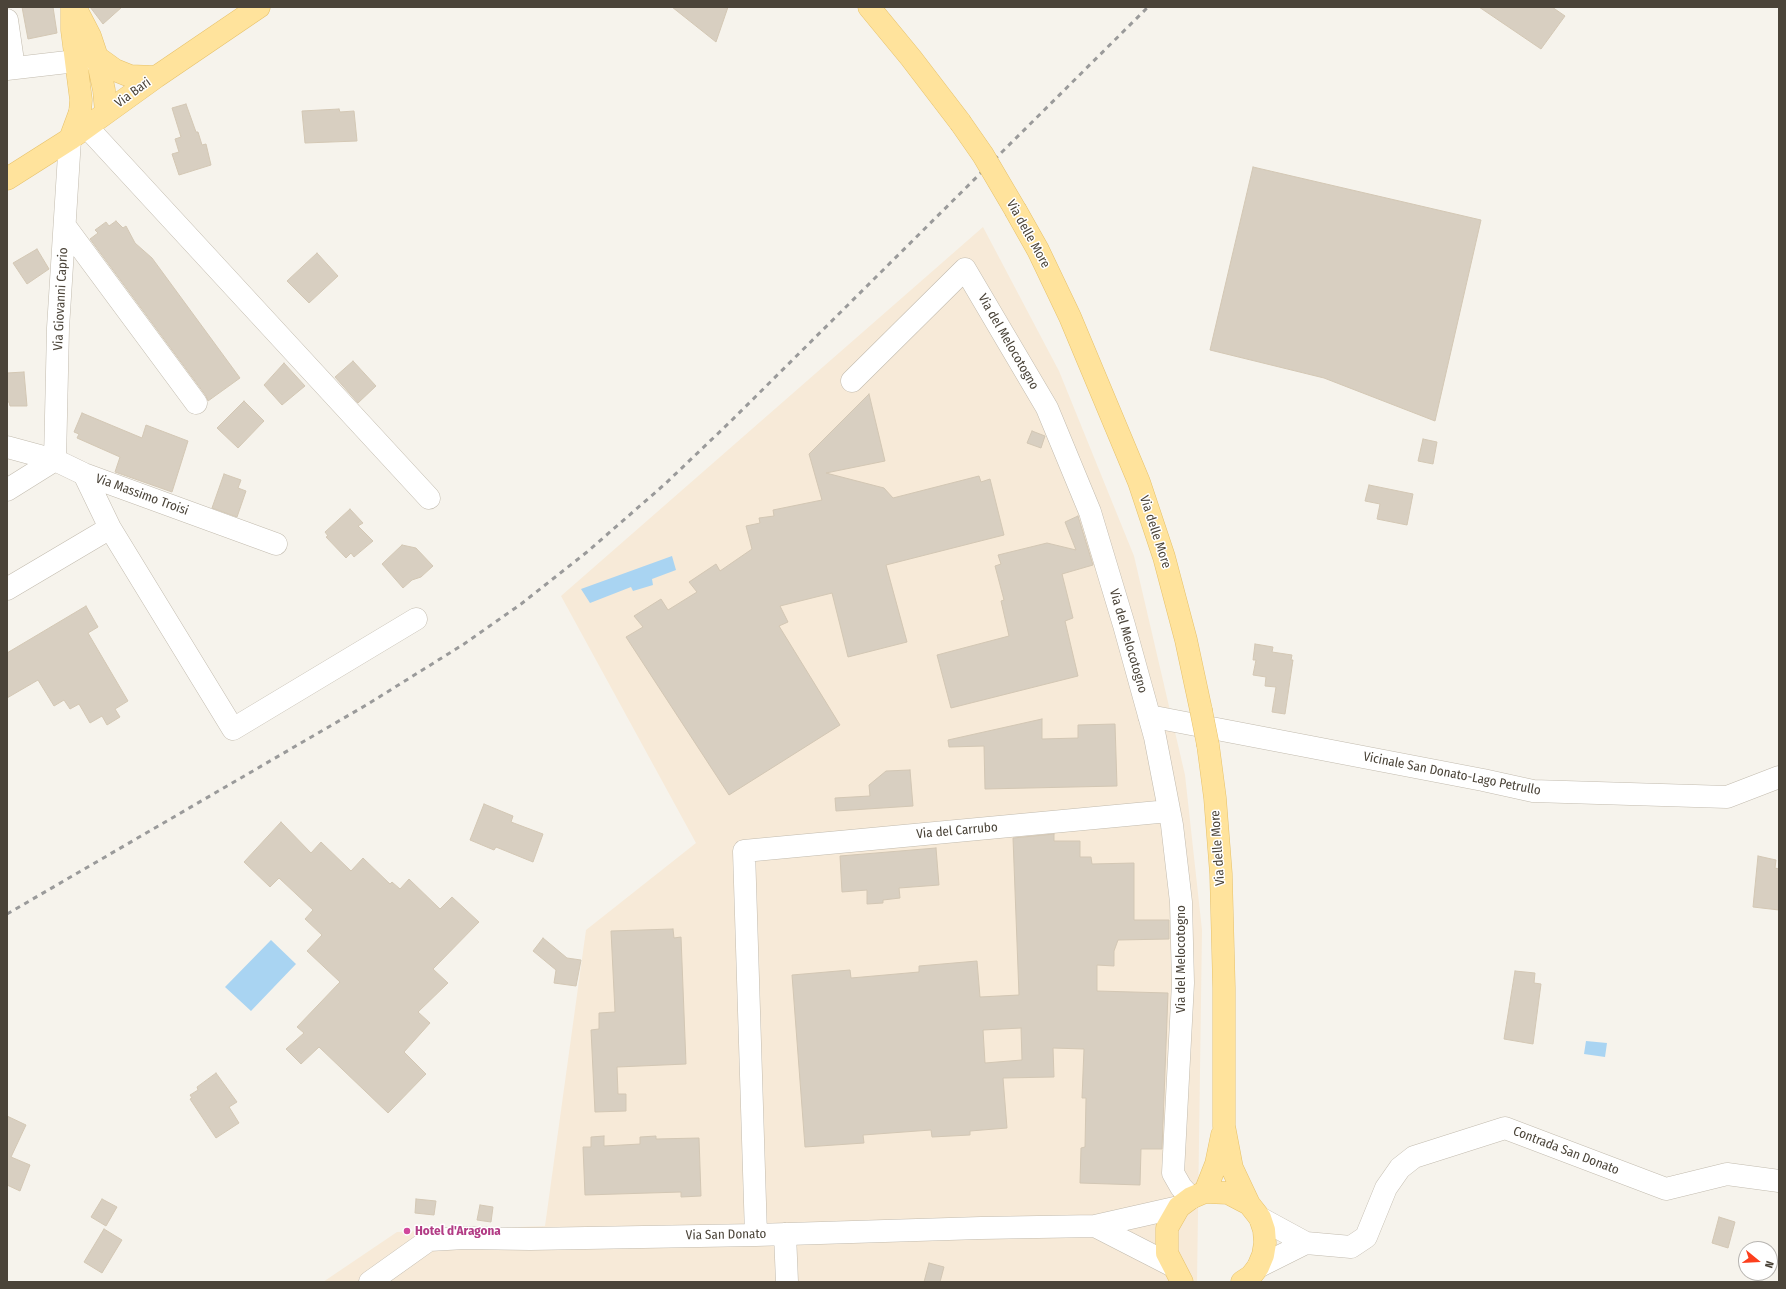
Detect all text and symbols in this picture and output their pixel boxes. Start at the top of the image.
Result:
street label: Via Bari [112,75,154,111]
street label: Via delle More [1003,197,1053,271]
street label: Via Giovanni Caprio [51,247,71,351]
street label: Via del Melocotogno [974,291,1042,393]
street label: Via Massimo Troisi [93,471,191,519]
street label: Via delle More [1136,494,1174,570]
street label: Via del Melocotogno [1106,587,1150,695]
street label: Vicinale San Donato-Lago Petrullo [1362,749,1542,799]
street label: Via delle More [1208,810,1228,886]
street label: Via del Carrubo [916,820,998,842]
street label: Via del Melocotogno [1173,905,1189,1013]
street label: Contrada San Donato [1511,1124,1621,1178]
place label: Hotel d'Aragona [415,1223,501,1239]
marker: Hotel d'Aragona [402,1226,412,1236]
street label: Via San Donato [686,1226,766,1244]
north arrow [1738,1241,1778,1281]
text: N [1762,1259,1776,1270]

